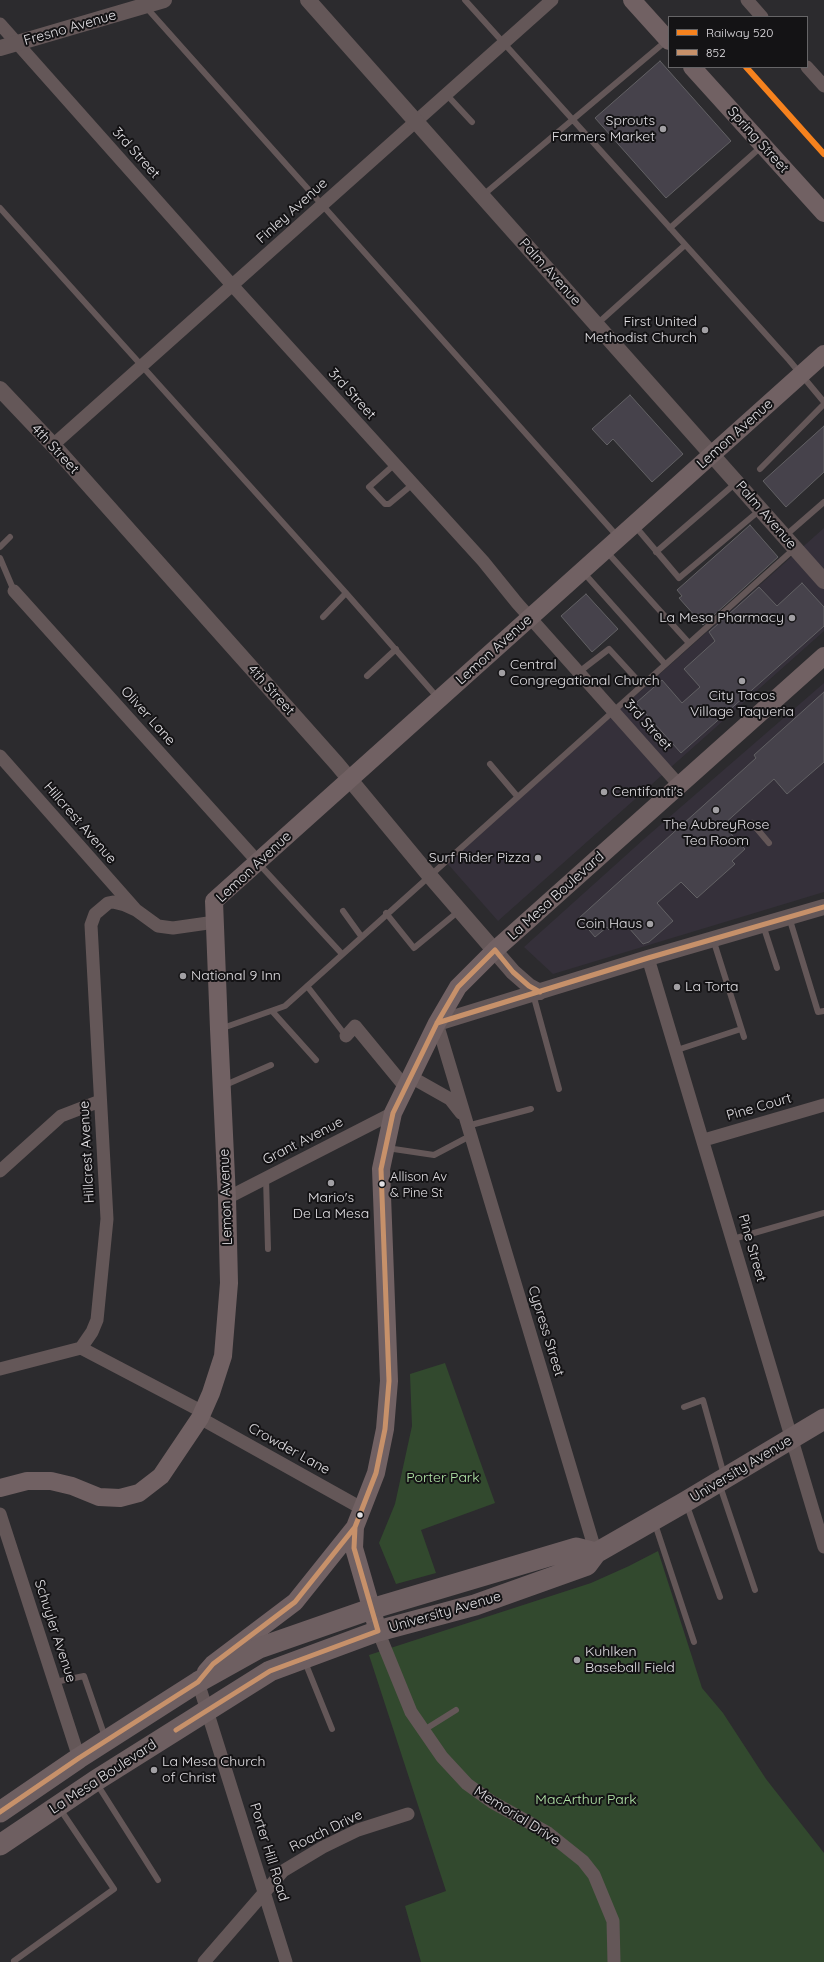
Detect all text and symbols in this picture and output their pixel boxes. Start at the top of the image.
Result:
street label: Fresno Avenue [22,7,118,49]
legend [668,16,808,68]
text: Railway 520 [706,25,773,40]
text: 852 [706,45,726,60]
street label: Spring Street [724,103,792,177]
place label: Sprouts Farmers Market [552,113,655,146]
street label: 3rd Street [109,124,163,182]
marker: Sprouts Farmers Market [658,124,668,134]
street label: Finley Avenue [253,175,331,247]
street label: Palm Avenue [516,235,584,309]
place label: First United Methodist Church [584,314,697,346]
marker: First United Methodist Church [700,325,710,335]
street label: 3rd Street [325,365,379,423]
street label: Lemon Avenue [694,396,776,472]
street label: 4th Street [28,421,82,477]
street label: Palm Avenue [732,478,800,552]
place label: La Mesa Pharmacy [659,610,784,626]
street label: Lemon Avenue [453,612,535,688]
marker: La Mesa Pharmacy [787,613,797,623]
place label: Central Congregational Church [510,657,660,690]
street label: 4th Street [244,661,298,719]
marker: Central Congregational Church [497,668,507,678]
marker: City Tacos Village Taqueria [737,676,747,686]
street label: Oliver Lane [117,683,179,749]
place label: City Tacos Village Taqueria [690,688,794,720]
street label: 3rd Street [621,696,675,754]
street label: Hillcrest Avenue [40,779,120,867]
place label: Centifonti's [612,784,683,800]
marker: Centifonti's [599,787,609,797]
marker: The AubreyRose Tea Room [711,805,721,815]
place label: The AubreyRose Tea Room [663,817,769,850]
street label: Lemon Avenue [213,828,295,906]
street label: La Mesa Boulevard [504,848,608,944]
place label: Surf Rider Pizza [429,850,530,866]
marker: Surf Rider Pizza [533,853,543,863]
place label: Coin Haus [577,916,642,932]
marker: Coin Haus [645,919,655,929]
place label: National 9 Inn [191,968,281,984]
marker: National 9 Inn [178,971,188,981]
place label: La Torta [685,979,739,995]
marker: La Torta [672,982,682,992]
street label: Pine Court [725,1090,793,1124]
street label: Hillcrest Avenue [76,1100,98,1204]
street label: Grant Avenue [260,1114,346,1168]
street label: Lemon Avenue [216,1149,236,1245]
place label: Allison Av & Pine St [390,1169,447,1200]
marker: Mario's De La Mesa [326,1178,336,1188]
marker: Allison Av & Pine St [377,1179,387,1189]
place label: Mario's De La Mesa [293,1190,369,1222]
street label: Pine Street [734,1212,770,1284]
street label: Cypress Street [524,1284,568,1378]
street label: Crowder Lane [245,1420,333,1478]
street label: University Avenue [687,1432,795,1506]
park label: Porter Park [406,1470,480,1486]
unlabelled marker [355,1510,365,1520]
street label: Schuyler Avenue [30,1577,80,1685]
street label: University Avenue [387,1588,503,1636]
place label: Kuhlken Baseball Field [585,1644,675,1676]
marker: Kuhlken Baseball Field [572,1655,582,1665]
street label: La Mesa Boulevard [46,1736,160,1818]
place label: La Mesa Church of Christ [162,1754,266,1786]
marker: La Mesa Church of Christ [149,1765,159,1775]
street label: Memorial Drive [471,1783,563,1849]
park label: MacArthur Park [535,1792,637,1808]
street label: Porter Hill Road [246,1801,292,1903]
street label: Roach Drive [287,1806,365,1856]

